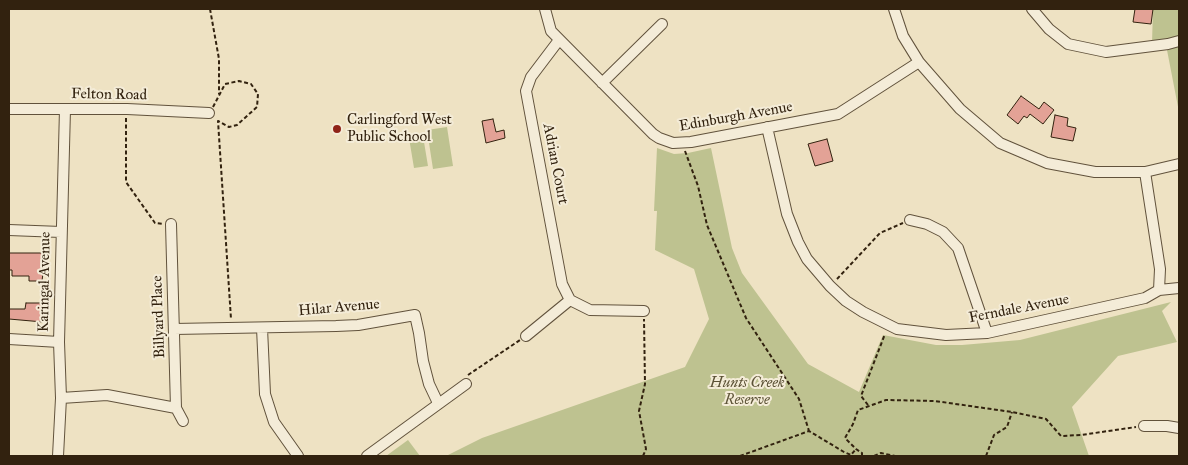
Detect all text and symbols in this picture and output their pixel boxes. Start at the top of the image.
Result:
street label: Felton Road [71,85,147,105]
street label: Edinburgh Avenue [678,98,794,136]
place label: Carlingford West Public School [347,111,452,146]
street label: Adrian Court [538,122,572,206]
marker: Carlingford West Public School [331,123,343,135]
street label: Karingal Avenue [35,232,55,332]
street label: Billyard Place [149,275,169,359]
street label: Ferndale Avenue [967,290,1071,328]
street label: Hilar Avenue [298,295,380,321]
park label: Hunts Creek Reserve [710,374,784,409]

